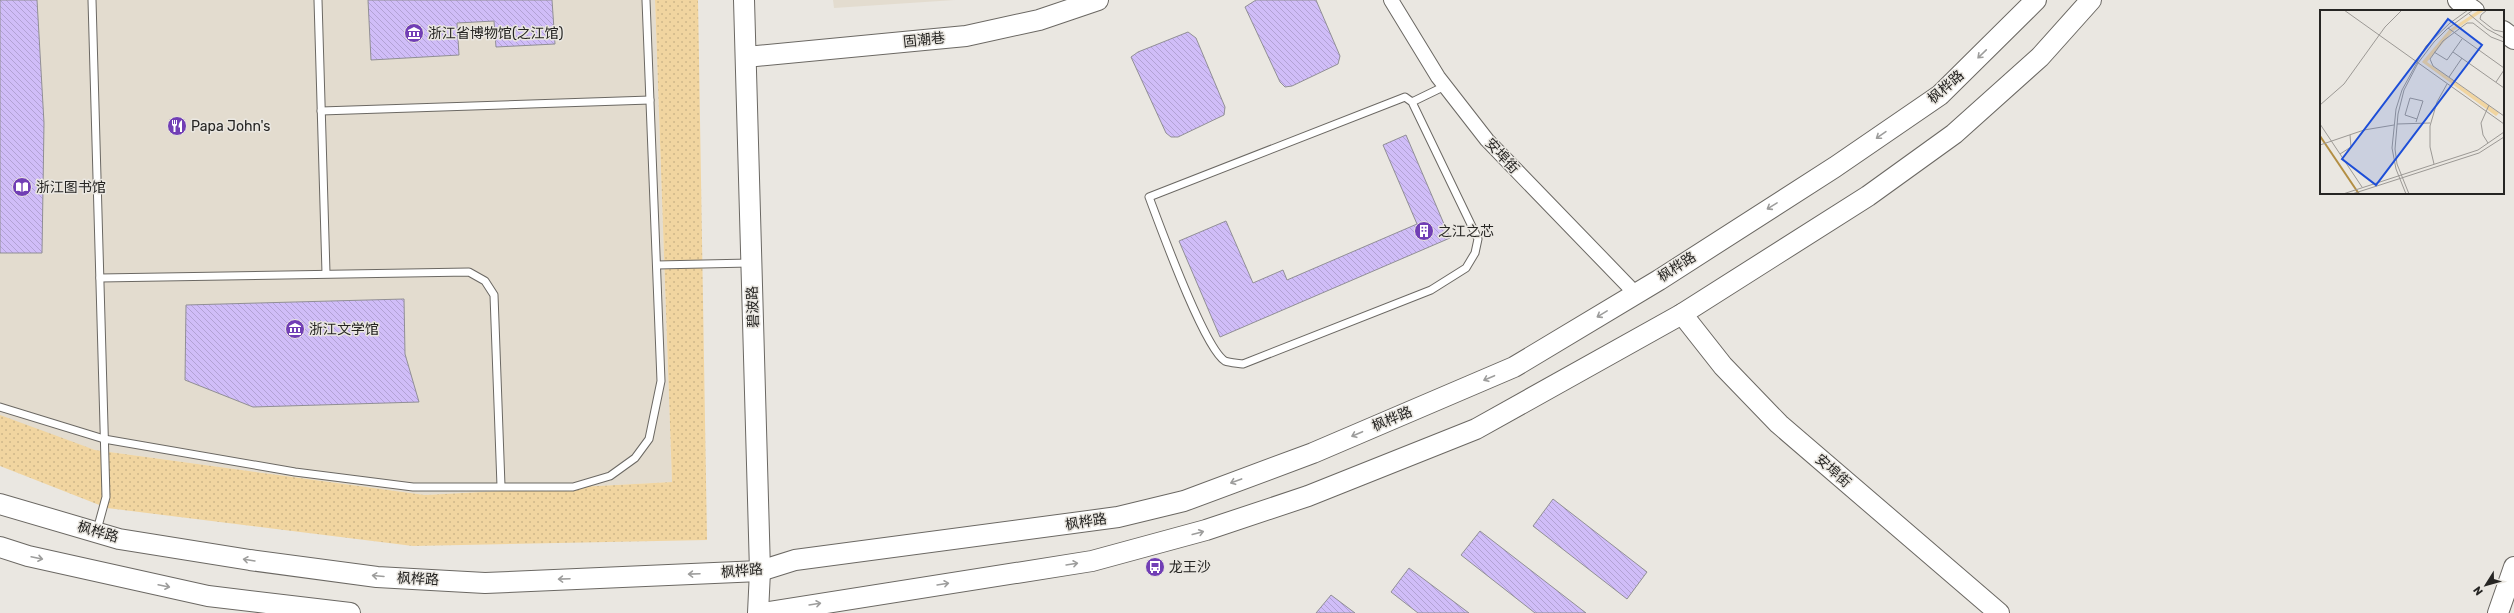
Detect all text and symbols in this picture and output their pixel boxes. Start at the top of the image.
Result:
inset map [2320,10,2504,194]
museum icon: 浙江省博物馆(之江馆) [403,22,425,44]
place label: 浙江省博物馆(之江馆) [428,25,564,42]
street label: 固潮巷 [902,29,946,51]
one-way arrow [1977,49,1987,59]
street label: 枫桦路 [1925,67,1967,107]
restaurant icon: Papa John's [166,115,188,137]
place label: Papa John's [191,118,270,135]
one-way arrow [1876,131,1887,139]
street label: 安埠街 [1481,135,1523,177]
library icon: 浙江图书馆 [11,176,33,198]
place label: 浙江图书馆 [36,179,106,196]
one-way arrow [1766,203,1778,211]
building icon: 之江之芯 [1413,220,1435,242]
place label: 之江之芯 [1438,223,1494,240]
street label: 枫桦路 [1655,248,1699,286]
street label: 碧波路 [744,286,762,328]
one-way arrow [1597,310,1608,318]
museum icon: 浙江文学馆 [284,318,306,340]
place label: 浙江文学馆 [309,321,379,338]
one-way arrow [1484,375,1496,382]
street label: 枫桦路 [1369,403,1415,435]
one-way arrow [1351,431,1363,438]
street label: 安埠街 [1812,451,1854,491]
one-way arrow [1230,478,1242,486]
street label: 枫桦路 [1064,510,1108,534]
street label: 枫桦路 [75,518,121,546]
one-way arrow [1191,528,1204,536]
one-way arrow [30,554,43,562]
one-way arrow [243,556,256,564]
bus stop icon: 龙王沙 [1144,556,1166,578]
place label: 龙王沙 [1169,559,1211,576]
one-way arrow [1065,560,1078,568]
street label: 枫桦路 [720,561,764,581]
north arrow [2466,565,2506,605]
street label: 枫桦路 [397,569,439,589]
one-way arrow [688,570,701,578]
one-way arrow [372,573,385,580]
one-way arrow [558,576,571,583]
one-way arrow [936,580,949,588]
one-way arrow [157,582,170,590]
text: N [2471,584,2486,598]
one-way arrow [808,600,821,608]

